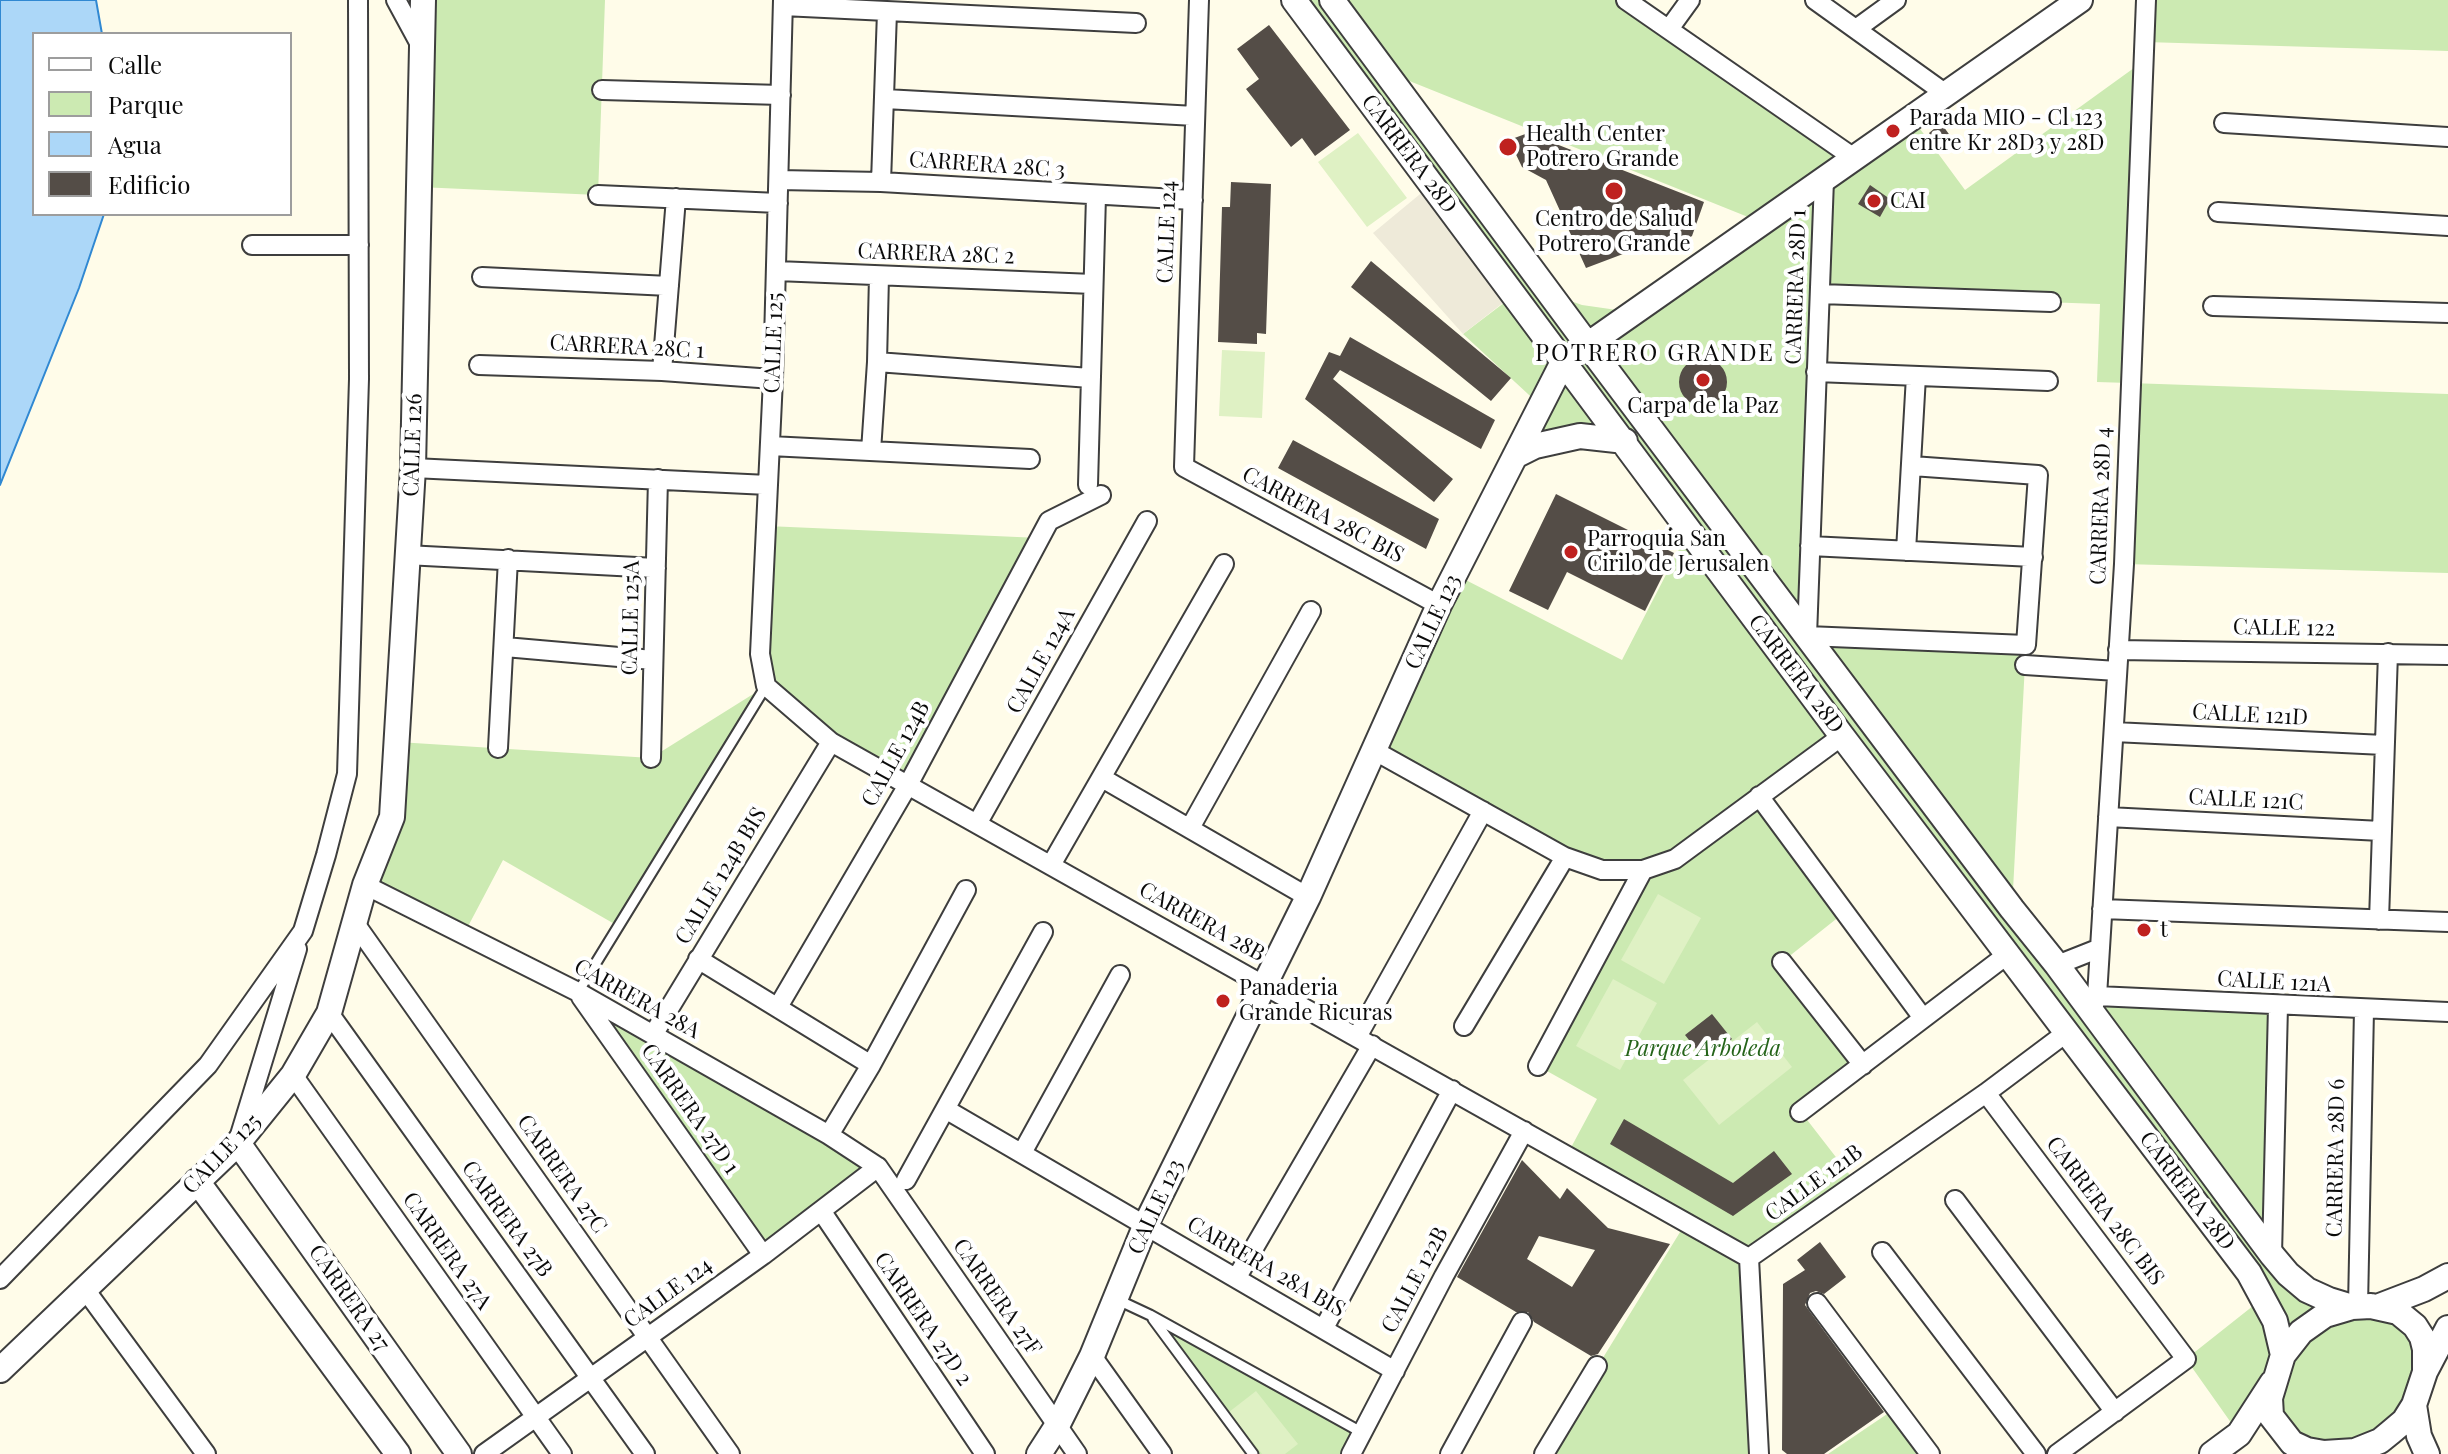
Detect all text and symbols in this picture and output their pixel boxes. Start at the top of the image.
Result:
legend [32,32,292,216]
text: Calle [108,48,162,80]
text: Parque [108,88,184,120]
street label: CARRERA 28D [1356,89,1462,219]
place label: Parada MIO - Cl 123 entre Kr 28D3 y 28D [1909,105,2104,156]
place label: Health Center Potrero Grande [1526,121,1679,172]
marker: Parada MIO - Cl 123 entre Kr 28D3 y 28D [1884,122,1902,140]
text: Agua [108,128,162,160]
marker: Health Center Potrero Grande [1497,136,1519,158]
street label: CARRERA 28C 3 [908,146,1066,184]
text: Edificio [108,168,190,200]
street label: CALLE 124 [1152,180,1182,284]
marker: Centro de Salud Potrero Grande [1603,180,1625,202]
place label: CAI [1890,188,1926,214]
marker: CAI [1865,192,1883,210]
place label: Centro de Salud Potrero Grande [1535,206,1693,258]
street label: CARRERA 28D 1 [1780,209,1812,365]
street label: CARRERA 28C 2 [857,238,1015,270]
street label: CALLE 125 [759,292,789,394]
street label: CARRERA 28C 1 [549,330,705,364]
district label: POTRERO GRANDE [1535,340,1775,368]
marker: Carpa de la Paz [1694,371,1712,389]
street label: CALLE 126 [398,393,428,497]
place label: Carpa de la Paz [1627,393,1779,419]
street label: CARRERA 28D 4 [2085,426,2117,586]
street label: CARRERA 28C BIS [1238,461,1408,569]
place label: Parroquia San Cirilo de Jerusalen [1587,526,1769,578]
marker: Parroquia San Cirilo de Jerusalen [1562,543,1580,561]
street label: CALLE 125A [617,560,645,676]
street label: CALLE 123 [1400,570,1466,674]
street label: CALLE 124A [1001,604,1081,718]
street label: CARRERA 28D [1743,609,1849,739]
street label: CALLE 122 [2233,614,2335,642]
street label: CALLE 124B [856,697,936,811]
street label: CALLE 121D [2191,699,2309,731]
street label: CALLE 121C [2188,784,2304,816]
street label: CALLE 124B BIS [670,803,772,949]
street label: CARRERA 28B [1134,877,1270,967]
place label: t [2160,917,2168,943]
marker: t [2135,921,2153,939]
street label: CARRERA 28A [569,954,705,1044]
street label: CALLE 121A [2216,966,2332,998]
place label: Panaderia Grande Ricuras [1239,975,1392,1026]
marker: Panaderia Grande Ricuras [1214,992,1232,1010]
park label: Parque Arboleda [1625,1036,1781,1062]
street label: CARRERA 27D 1 [635,1039,745,1179]
street label: CARRERA 28D 6 [2321,1078,2351,1238]
street label: CALLE 125 [177,1108,267,1200]
street label: CARRERA 27C [511,1110,613,1238]
street label: CARRERA 28D [2134,1126,2240,1256]
street label: CARRERA 28C BIS [2040,1131,2170,1291]
street label: CALLE 121B [1760,1139,1868,1227]
street label: CALLE 123 [1123,1155,1189,1259]
street label: CARRERA 27B [456,1156,558,1282]
street label: CARRERA 27A [397,1187,497,1315]
street label: CARRERA 28A BIS [1182,1211,1350,1323]
street label: CALLE 122B [1376,1222,1454,1338]
street label: CARRERA 27F [947,1234,1047,1360]
street label: CARRERA 27 [303,1240,395,1356]
street label: CARRERA 27D 2 [869,1247,977,1391]
street label: CALLE 124 [619,1252,717,1334]

